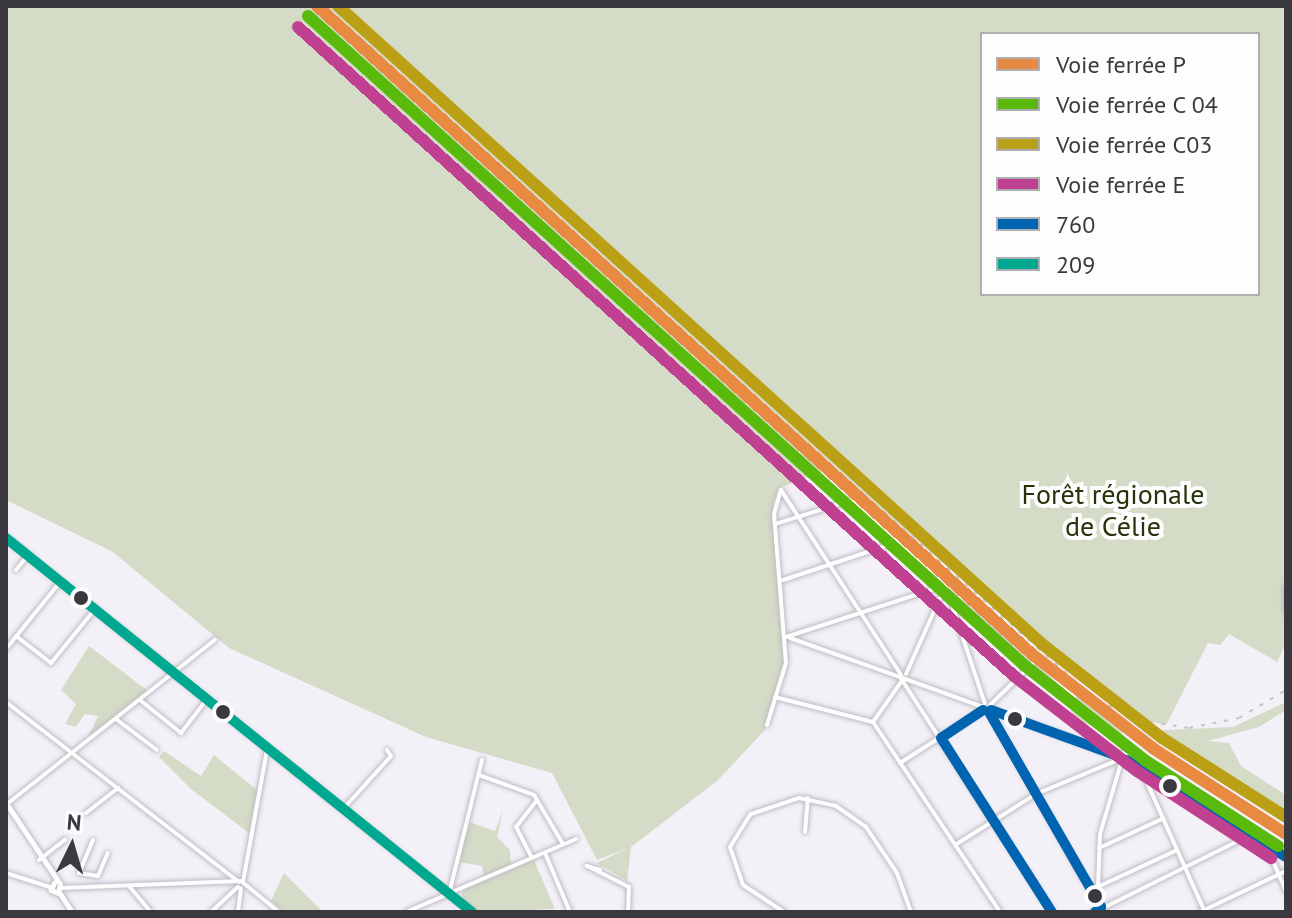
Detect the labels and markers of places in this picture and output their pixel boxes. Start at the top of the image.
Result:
unlabelled marker [73,590,89,606]
unlabelled marker [215,704,231,720]
unlabelled marker [1007,711,1023,727]
unlabelled marker [1162,778,1178,794]
unlabelled marker [1087,888,1103,904]

